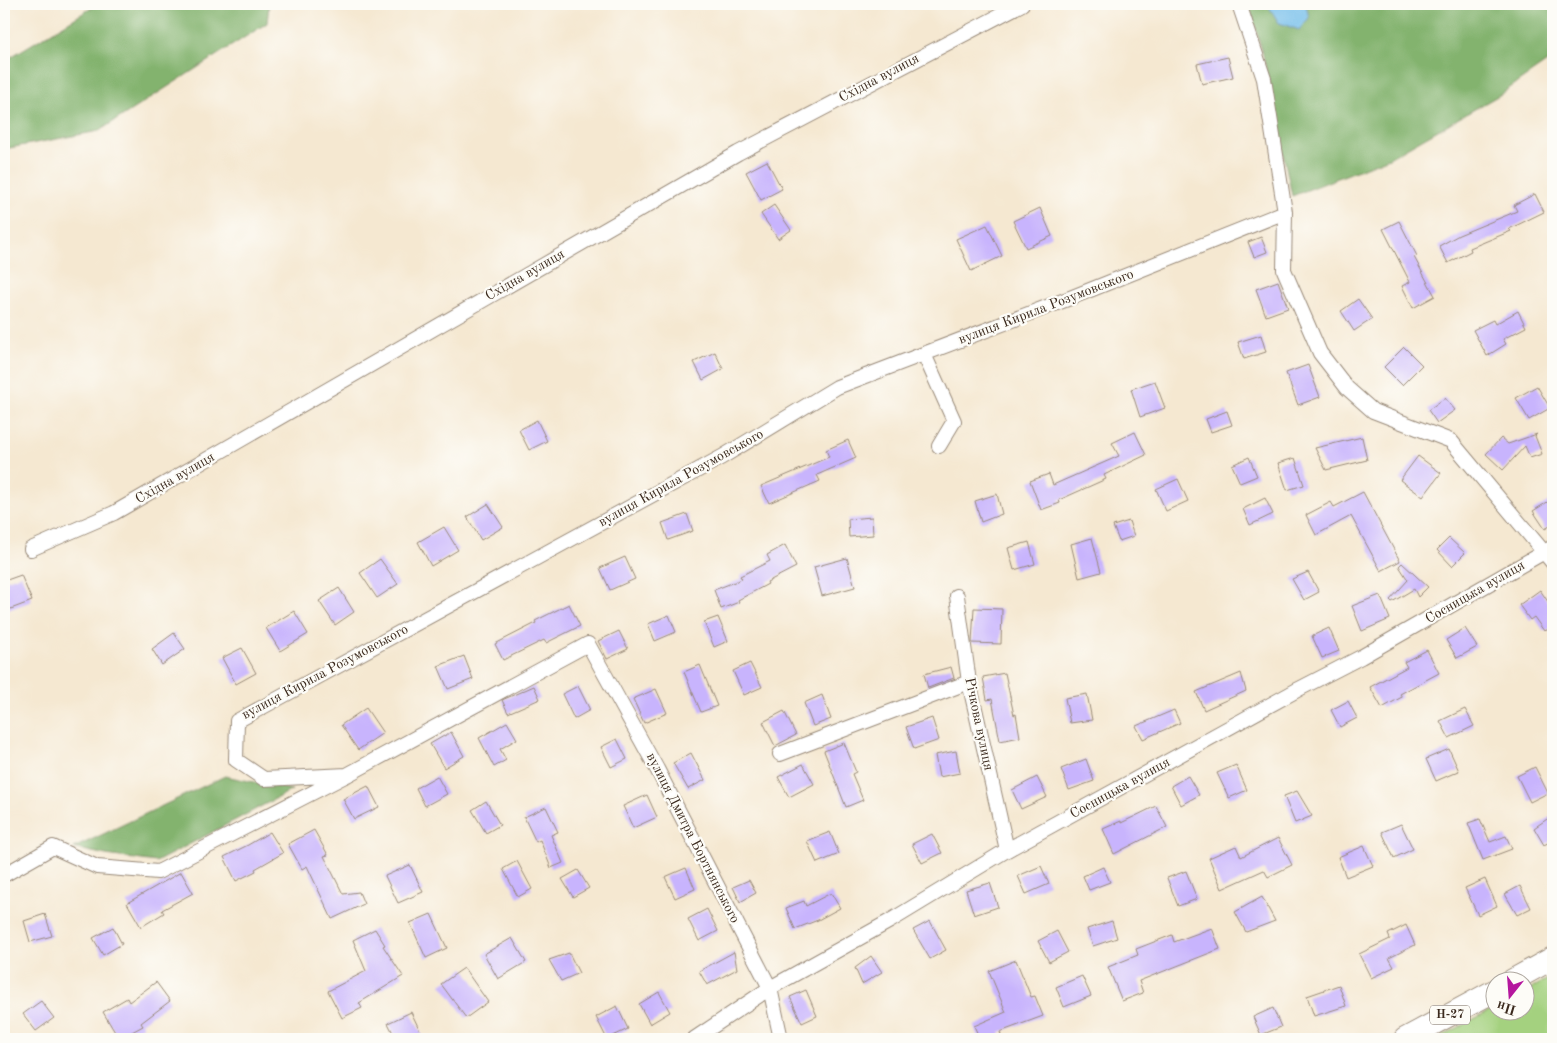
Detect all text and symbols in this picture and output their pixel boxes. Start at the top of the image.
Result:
street label: Східна вулиця [837,51,921,105]
street label: Східна вулиця [483,247,567,303]
street label: вулиця Кирила Розумовського [957,267,1136,347]
street label: вулиця Кирила Розумовського [596,427,766,529]
street label: Східна вулиця [133,450,217,506]
street label: Сосницька вулиця [1423,558,1527,626]
street label: вулиця Кирила Розумовського [239,622,411,722]
street label: Річкова вулиця [962,676,996,772]
street label: вулиця Дмитра Бортнянського [644,751,742,925]
street label: Сосницька вулиця [1068,755,1172,821]
north arrow [1484,970,1534,1020]
text: Пн [1495,998,1518,1017]
road number: Н-27 [1430,1006,1470,1024]

